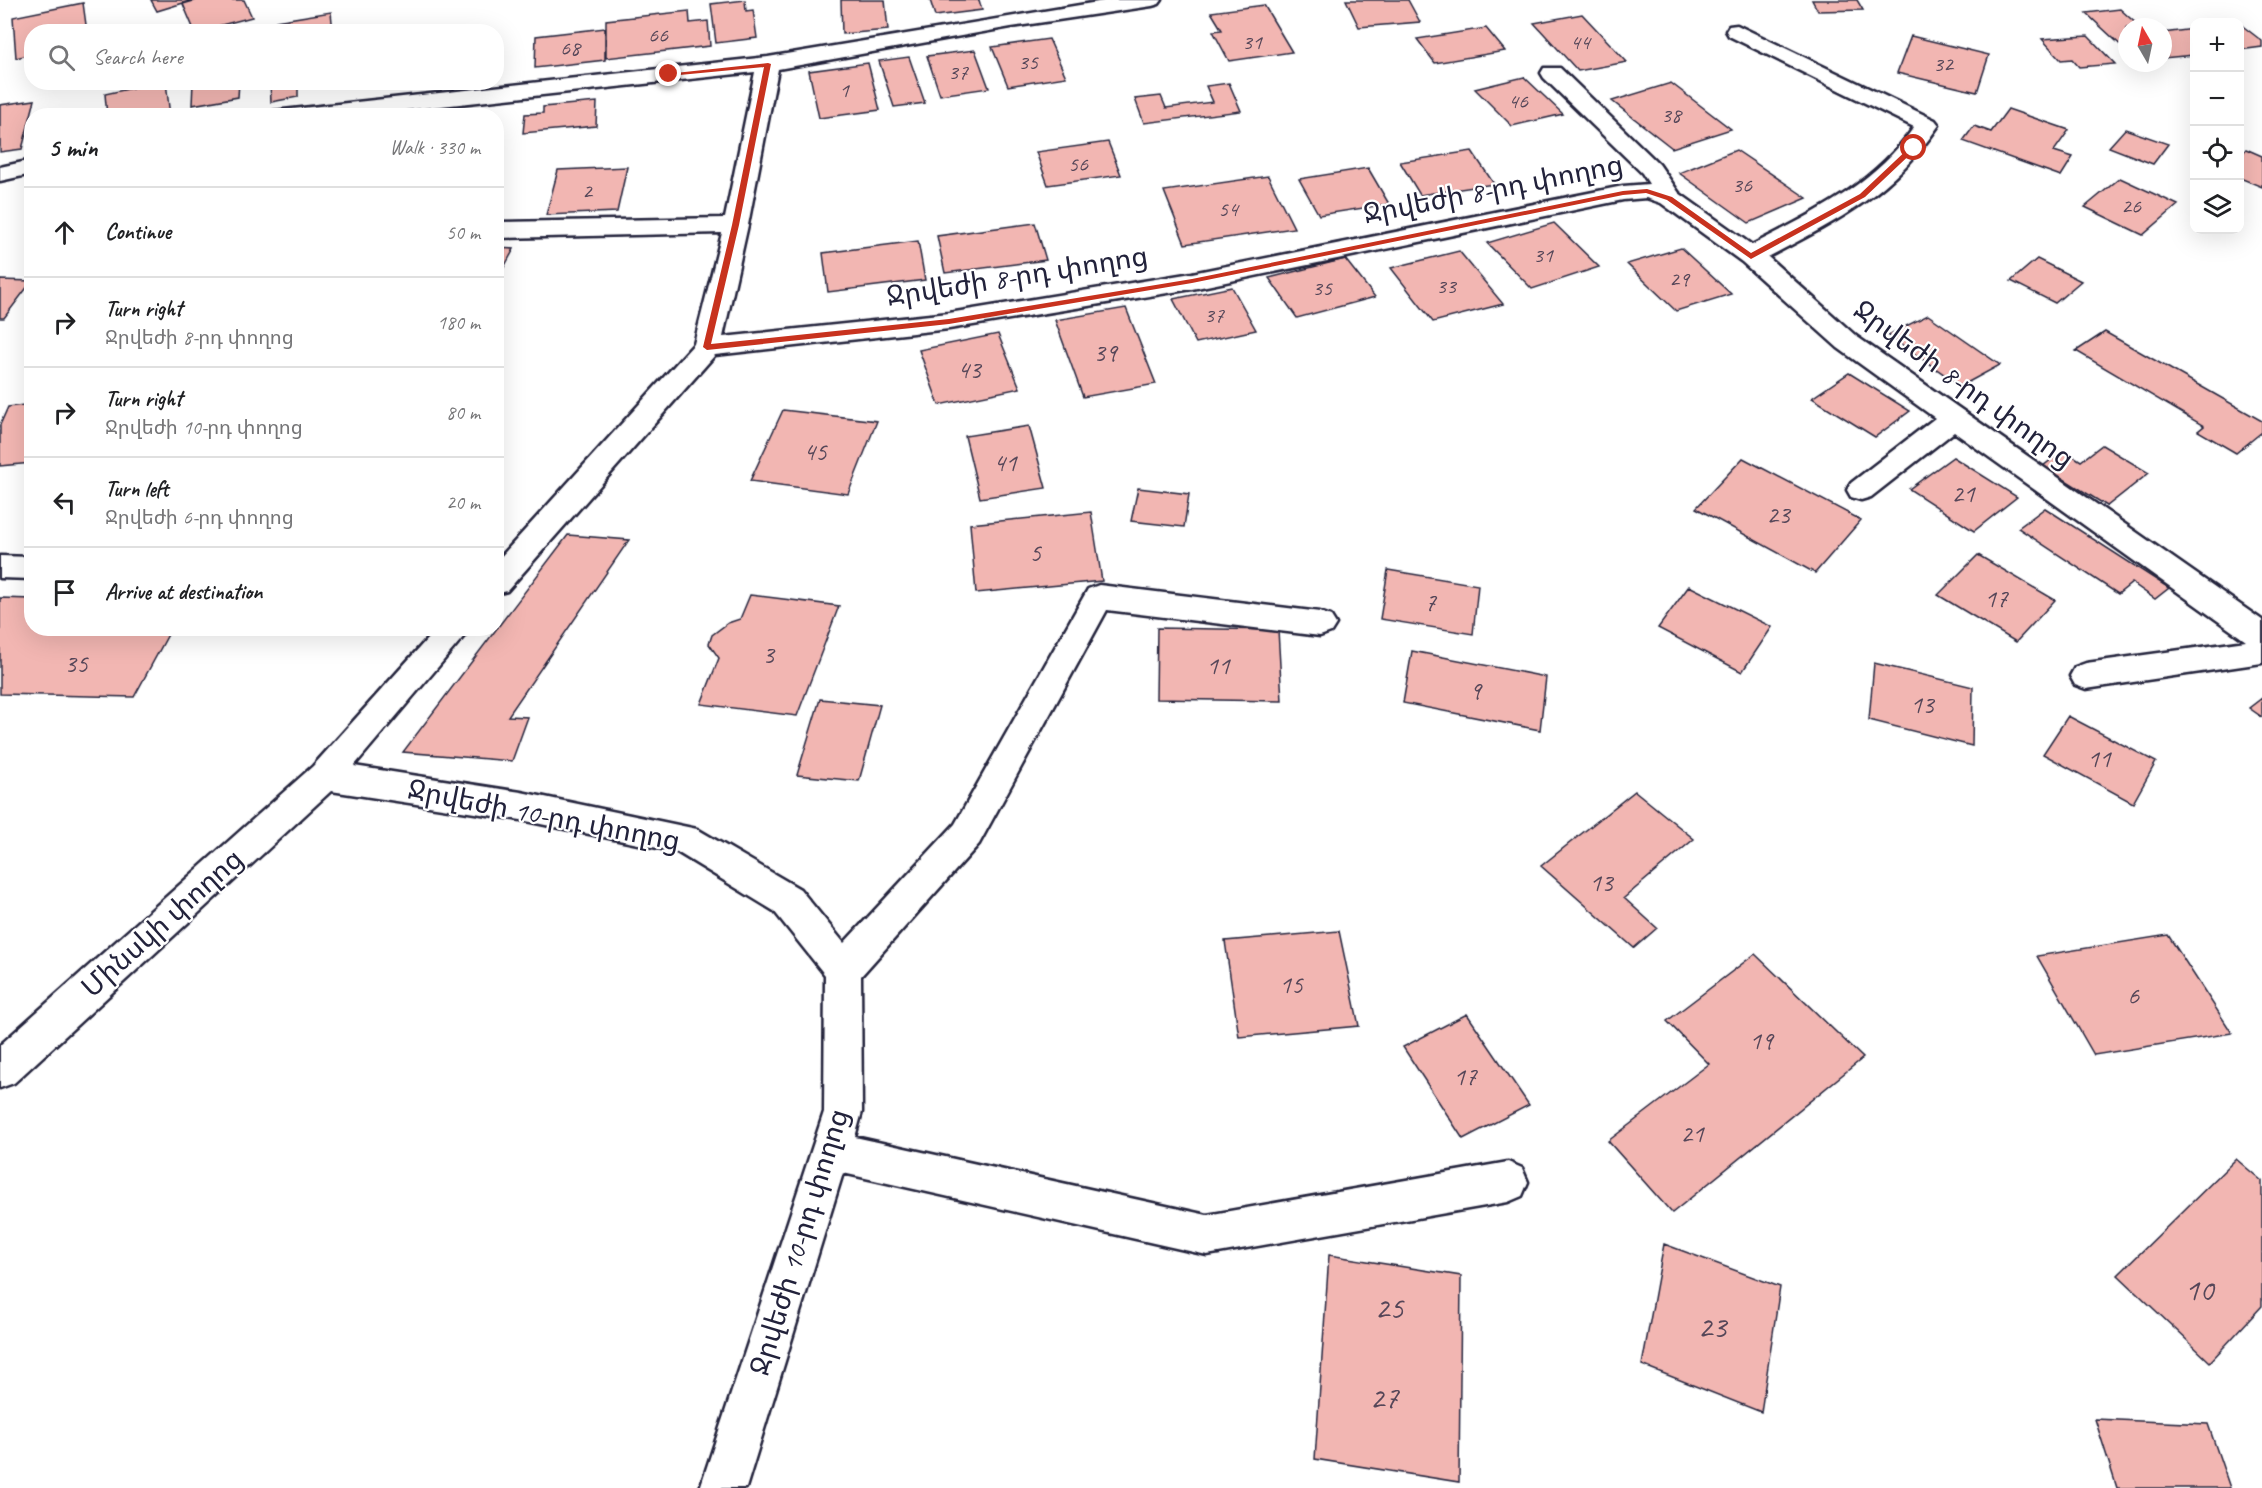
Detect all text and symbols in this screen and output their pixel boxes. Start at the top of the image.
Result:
north arrow [2118,18,2172,72]
map controls [2190,18,2244,234]
button: + [2190,18,2244,72]
house number: 66 [648,21,669,49]
search box [24,24,504,90]
house number: 31 [1242,28,1263,56]
house number: 44 [1570,28,1592,56]
house number: 68 [560,34,582,62]
icon: search [45,41,78,74]
text: Search here [93,43,183,71]
house number: 35 [1018,48,1039,76]
house number: 32 [1933,50,1955,78]
house number: 37 [948,58,969,86]
route end [655,60,681,86]
button: − [2190,72,2244,126]
house number: 1 [839,76,850,104]
house number: 46 [1508,87,1529,115]
house number: 38 [1661,101,1683,129]
button: locate [2190,126,2244,180]
text: 5 min [48,131,97,164]
route start [1900,134,1926,160]
text: Walk · 330 m [390,135,480,160]
street label: Ջրվեժի 8-րդ փողոց [1360,147,1626,231]
house number: 56 [1068,150,1089,178]
house number: 36 [1732,171,1753,199]
house number: 2 [582,177,594,205]
button: layers [2190,180,2244,234]
house number: 26 [2121,192,2142,220]
house number: 54 [1218,195,1240,223]
icon: ahead [48,216,81,249]
text: Continue [105,218,171,246]
text: 50 m [446,220,480,245]
street label: Ջրվեժի 8-րդ փողոց [884,238,1150,314]
house number: 31 [1533,241,1554,269]
house number: 29 [1669,265,1691,293]
house number: 33 [1436,272,1458,300]
house number: 35 [1312,274,1333,302]
street label: Ջրվեժի 8-րդ փողոց [1847,292,2081,476]
text: Turn right [105,295,182,323]
house number: 37 [1204,301,1225,329]
icon: right [48,306,81,339]
text: 180 m [437,310,480,335]
text: Ջրվեժի 8-րդ փողոց [105,325,294,350]
house number: 39 [1093,336,1119,369]
house number: 43 [957,353,983,386]
text: Turn right [105,385,182,413]
icon: right [48,396,81,429]
text: 80 m [446,400,480,425]
text: Ջրվեժի 10-րդ փողոց [105,415,303,440]
house number: 45 [803,435,828,468]
house number: 41 [993,446,1018,479]
text: Turn left [105,475,169,503]
house number: 21 [1951,477,1976,510]
icon: left [48,486,81,519]
text: 20 m [446,490,480,515]
house number: 23 [1766,498,1792,531]
text: Ջրվեժի 6-րդ փողոց [105,505,294,530]
house number: 5 [1029,536,1042,569]
icon: arrive [48,576,81,609]
text: Arrive at destination [105,578,262,606]
house number: 17 [1984,582,2009,615]
house number: 7 [1424,586,1437,619]
house number: 3 [762,638,776,671]
house number: 35 [64,647,89,680]
house number: 11 [1206,649,1231,682]
house number: 9 [1469,674,1483,707]
house number: 13 [1910,688,1936,721]
house number: 11 [2087,742,2112,775]
street label: Ջրվեժի 10-րդ փողոց [405,771,683,859]
street label: Մինսկի փողոց [74,841,250,1005]
house number: 13 [1589,866,1615,899]
house number: 15 [1279,968,1304,1001]
house number: 6 [2127,979,2140,1012]
house number: 19 [1749,1024,1775,1057]
house number: 17 [1453,1060,1478,1093]
street label: Ջրվեժի 10-րդ փողոց [742,1105,856,1379]
house number: 21 [1680,1117,1705,1150]
house number: 10 [2185,1269,2216,1310]
house number: 25 [1375,1287,1405,1328]
house number: 23 [1698,1306,1729,1347]
house number: 27 [1370,1377,1400,1418]

